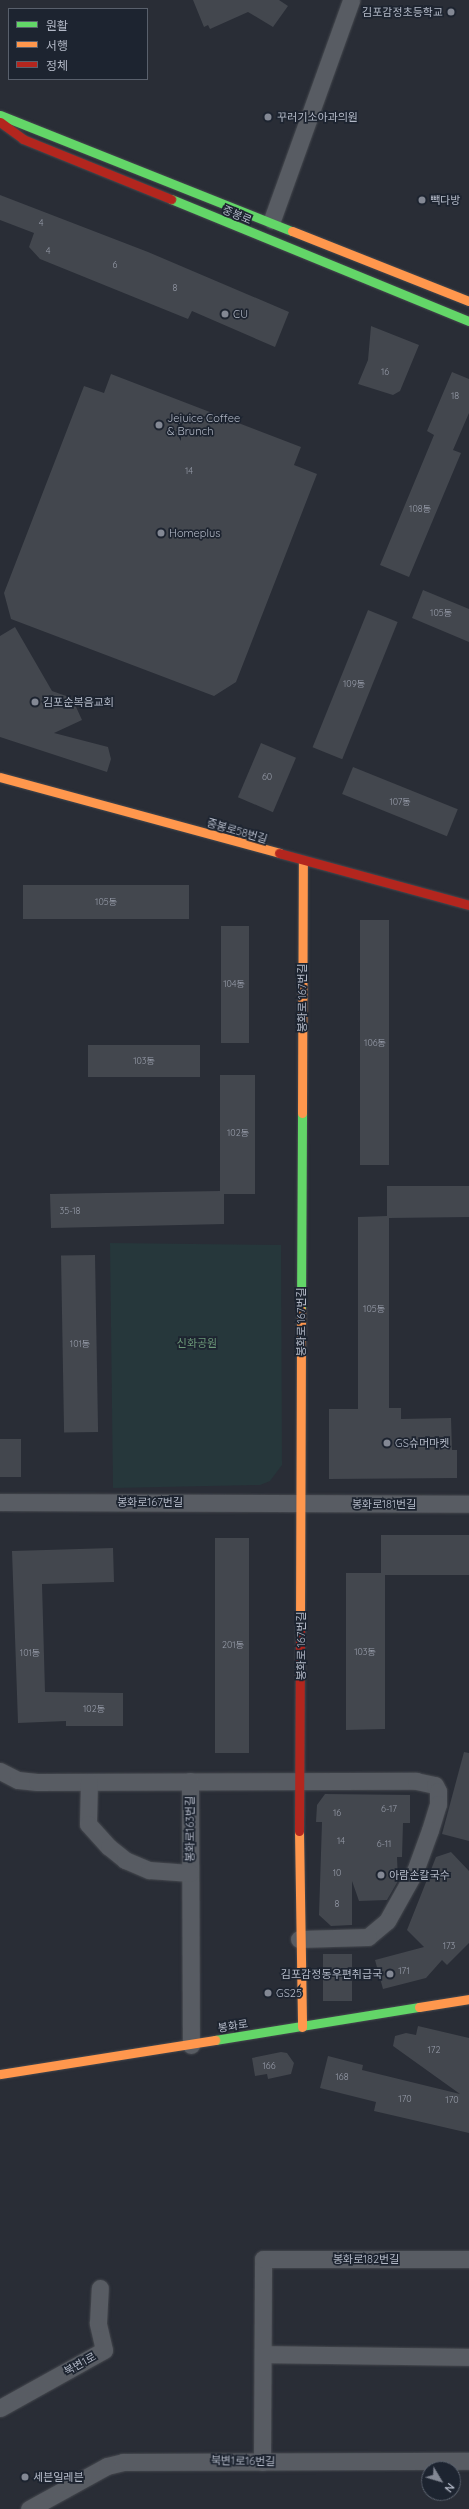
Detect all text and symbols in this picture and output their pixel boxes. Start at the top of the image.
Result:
place label: 김포감정초등학교 [362,5,443,19]
marker: 김포감정초등학교 [446,7,456,17]
legend [8,8,148,80]
text: 원활 [46,18,68,33]
text: 서행 [46,38,68,53]
text: 정체 [46,58,68,73]
place label: 꾸러기소아과의원 [277,110,358,124]
marker: 꾸러기소아과의원 [262,111,274,123]
place label: 빽다방 [430,193,460,207]
marker: 빽다방 [417,195,427,205]
street label: 중봉로 [220,203,254,227]
house number: 4 [39,218,43,228]
house number: 4 [46,246,50,256]
house number: 6 [113,260,117,270]
house number: 8 [173,283,177,293]
place label: CU [233,307,248,321]
marker: CU [220,309,230,319]
house number: 16 [381,367,389,377]
house number: 18 [451,391,459,401]
place label: Jejuice Coffee & Brunch [167,412,240,438]
marker: Jejuice Coffee & Brunch [154,420,164,430]
house number: 14 [185,466,193,476]
house number: 108동 [409,504,431,514]
place label: Homeplus [169,526,220,540]
marker: Homeplus [156,528,166,538]
house number: 105동 [430,608,452,618]
house number: 109동 [343,679,365,689]
place label: 김포순복음교회 [43,695,114,709]
marker: 김포순복음교회 [30,697,40,707]
house number: 60 [262,772,272,782]
house number: 107동 [389,797,411,807]
street label: 중봉로58번길 [205,816,269,846]
house number: 105동 [95,897,117,907]
street label: 봉화로 167번길 [295,963,309,1033]
house number: 104동 [223,979,245,989]
house number: 106동 [364,1038,386,1048]
house number: 103동 [133,1056,155,1066]
house number: 102동 [227,1128,249,1138]
house number: 35-18 [60,1206,80,1216]
street label: 봉화로 167번길 [294,1287,308,1357]
house number: 105동 [363,1304,385,1314]
park label: 신화공원 [177,1336,217,1350]
house number: 101동 [70,1339,90,1349]
place label: GS슈머마켓 [395,1436,449,1450]
marker: GS슈머마켓 [382,1438,392,1448]
street label: 봉화로167번길 [117,1495,183,1509]
street label: 봉화로181번길 [352,1497,416,1511]
street label: 봉화로 167번길 [294,1611,308,1681]
house number: 201동 [222,1640,244,1650]
house number: 103동 [354,1647,376,1657]
house number: 101동 [20,1648,40,1658]
house number: 102동 [83,1704,105,1714]
street label: 봉화로163번길 [183,1796,197,1862]
house number: 6-17 [381,1804,397,1814]
house number: 16 [333,1808,341,1818]
house number: 14 [337,1836,345,1846]
house number: 6-11 [377,1839,391,1849]
house number: 10 [333,1868,341,1878]
place label: 아람손칼국수 [389,1868,450,1882]
marker: 아람손칼국수 [376,1870,386,1880]
house number: 8 [335,1899,339,1909]
house number: 173 [443,1941,455,1951]
house number: 171 [398,1966,410,1976]
place label: 김포감정동우편취급국 [281,1967,382,1981]
marker: 김포감정동우편취급국 [385,1969,395,1979]
place label: GS25 [276,1986,302,2000]
marker: GS25 [263,1988,273,1998]
street label: 봉화로 [217,2017,249,2035]
house number: 172 [428,2045,440,2055]
house number: 166 [262,2061,276,2071]
house number: 168 [335,2072,349,2082]
house number: 170 [398,2094,412,2104]
house number: 170 [445,2095,459,2105]
street label: 봉화로182번길 [333,2252,399,2266]
street label: 북변1로 [62,2350,98,2378]
street label: 북변1로16번길 [211,2454,275,2468]
north arrow [421,2461,461,2501]
place label: 세븐일레븐 [33,2470,84,2484]
marker: 세븐일레븐 [20,2472,30,2482]
text: N [442,2480,458,2495]

